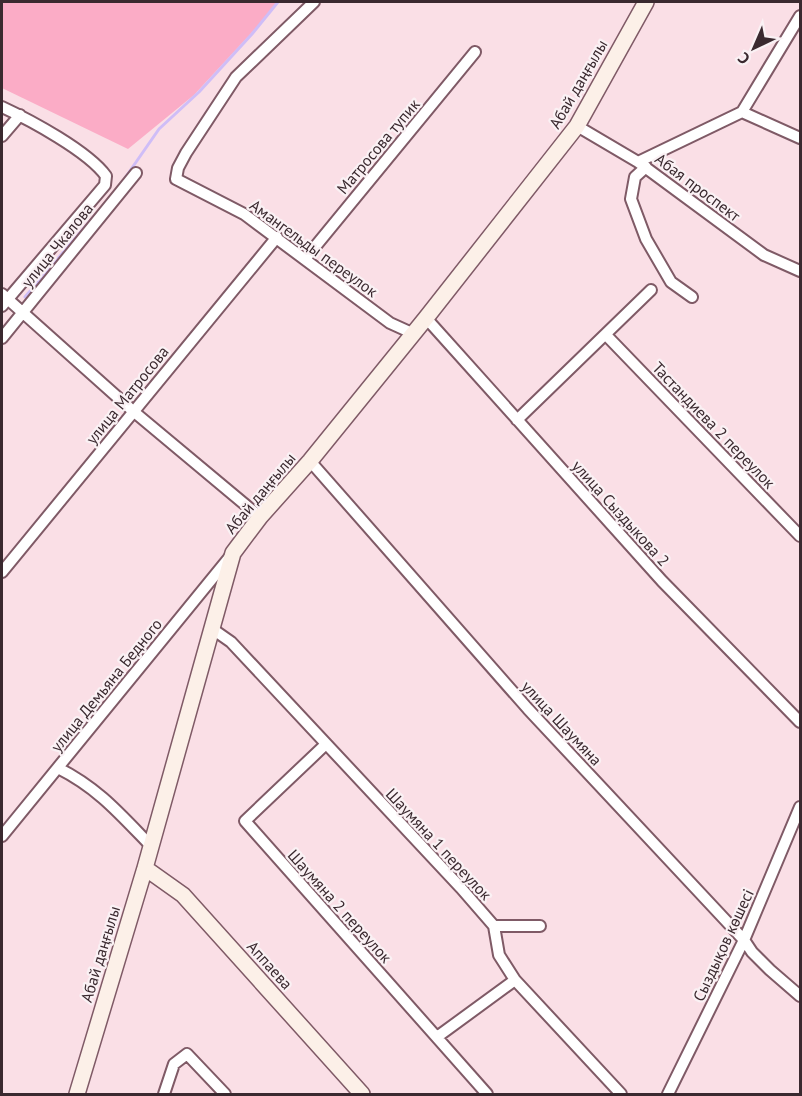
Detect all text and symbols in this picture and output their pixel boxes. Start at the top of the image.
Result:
north arrow [724,18,784,78]
street label: Абай даңғылы [544,36,612,132]
text: С [733,48,754,69]
street label: Матросова тупик [332,94,424,198]
street label: Абая проспект [651,148,745,226]
street label: Амангельды переулок [246,195,382,301]
street label: улица Чкалова [17,199,97,291]
street label: улица Матросова [81,342,173,448]
street label: Тастандиева 2 переулок [648,357,780,493]
street label: Абай даңғылы [220,448,300,538]
street label: улица Сыздыкова 2 [568,456,674,570]
street label: улица Демьяна Бедного [46,614,166,756]
street label: улица Шаумяна [518,676,606,770]
street label: Шаумяна 1 переулок [382,784,496,904]
street label: Шаумяна 2 переулок [284,845,396,967]
street label: Сыздықов көшесі [688,885,758,1005]
street label: Абай даңғылы [76,903,124,1005]
street label: Аппаева [243,937,297,993]

